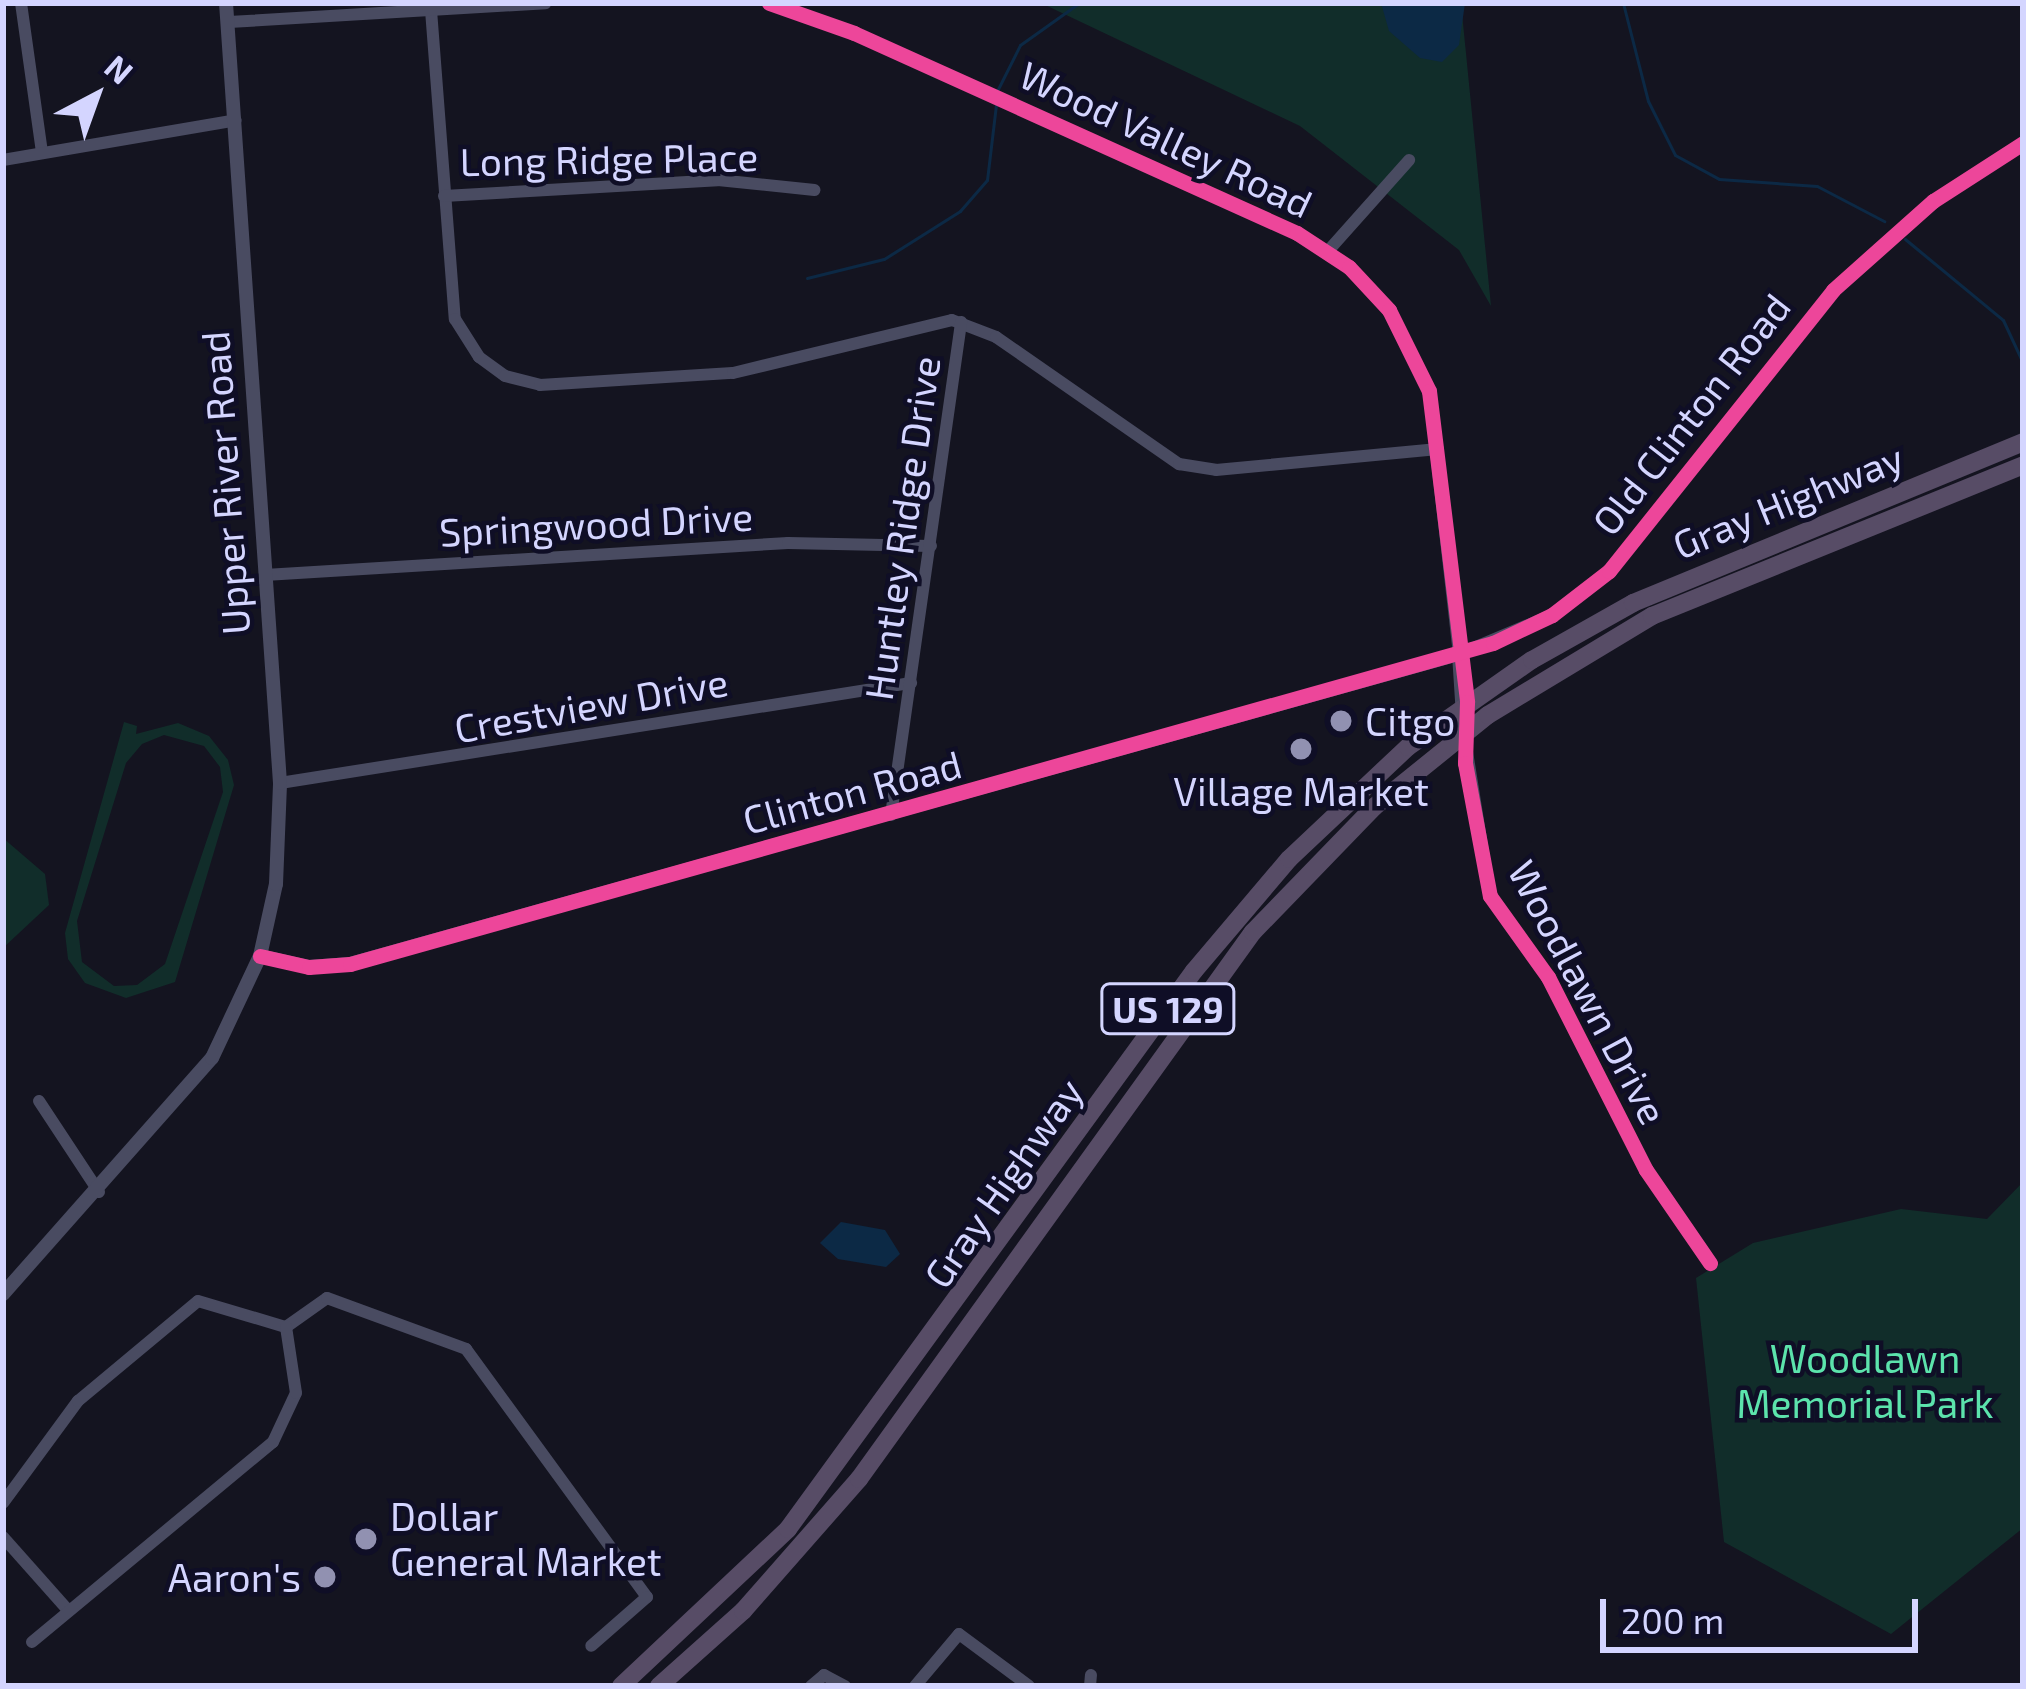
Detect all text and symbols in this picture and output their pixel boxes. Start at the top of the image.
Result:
north arrow [36,36,156,156]
text: N [97,46,142,92]
street label: Wood Valley Road [1012,50,1320,228]
street label: Long Ridge Place [459,133,759,185]
street label: Old Clinton Road [1582,284,1800,544]
street label: Upper River Road [191,329,259,637]
street label: Huntley Ridge Drive [855,353,949,703]
street label: Gray Highway [1666,433,1910,569]
street label: Springwood Drive [438,492,754,556]
street label: Crestview Drive [450,658,732,752]
place label: Citgo [1365,698,1456,744]
marker: Citgo [1328,708,1354,734]
marker: Village Market [1288,736,1314,762]
street label: Clinton Road [738,740,966,844]
place label: Village Market [1173,768,1429,814]
street label: Woodlawn Drive [1499,852,1677,1132]
road number: US 129 [1099,979,1237,1039]
street label: Gray Highway [914,1069,1092,1297]
park label: Woodlawn Memorial Park [1736,1336,1994,1427]
place label: Dollar General Market [390,1494,663,1585]
marker: Dollar General Market [353,1526,379,1552]
place label: Aaron's [168,1554,301,1600]
marker: Aaron's [312,1564,338,1590]
scale bar [1606,1575,1924,1649]
text: 200 m [1621,1598,1724,1641]

